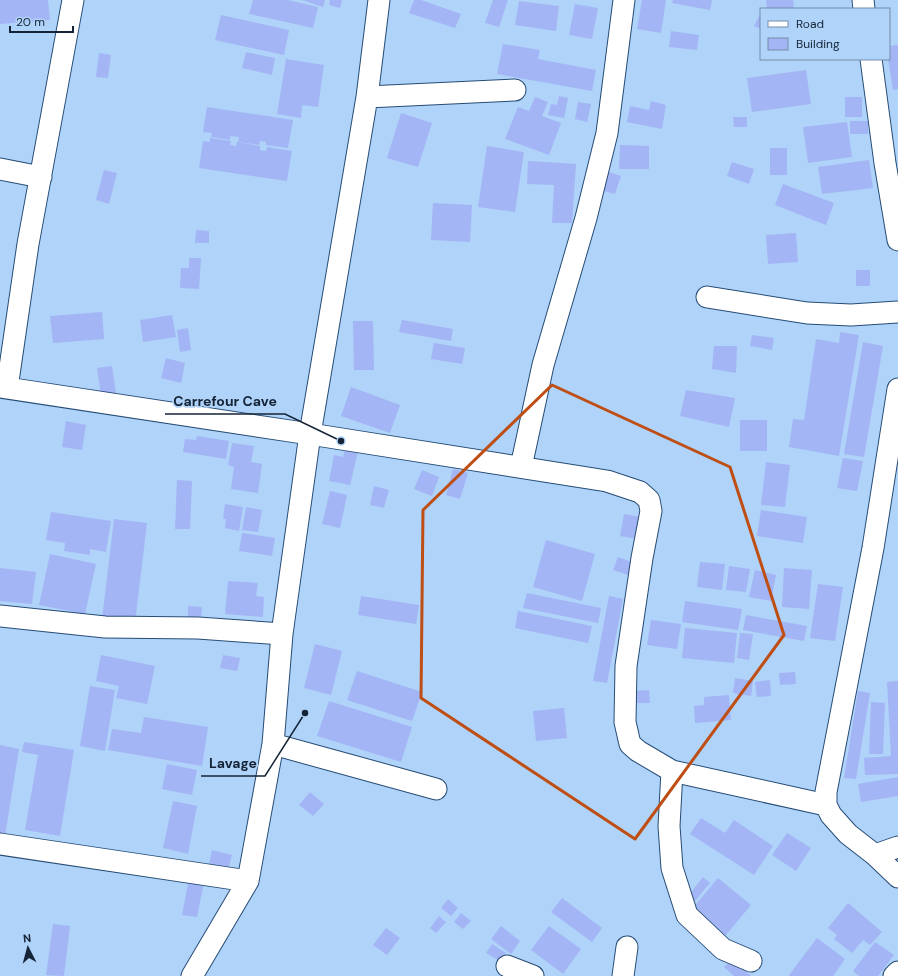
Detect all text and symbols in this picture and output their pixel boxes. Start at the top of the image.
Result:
scale bar [10,8,73,34]
legend [760,8,890,60]
text: 20 m [16,14,45,30]
text: Road [796,16,824,32]
text: Building [796,36,840,52]
callout: Carrefour Cave [165,388,285,414]
text: Carrefour Cave [173,392,277,410]
callout: Lavage [201,750,265,776]
text: Lavage [209,754,257,772]
north arrow [8,928,48,968]
text: N [22,931,32,945]

